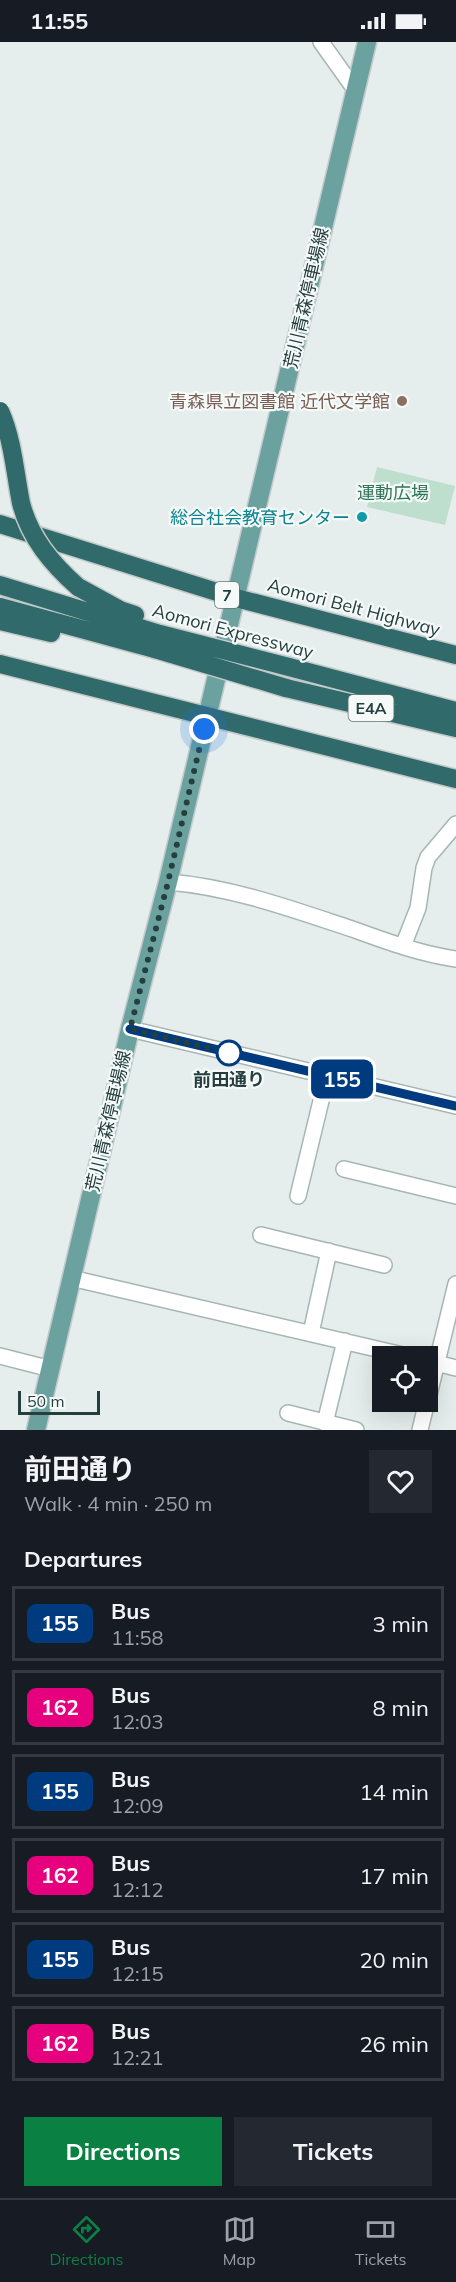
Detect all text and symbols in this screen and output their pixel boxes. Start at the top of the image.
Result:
text: 11:55 [30,7,88,35]
street label: 荒川青森停車場線 [279,225,333,371]
place label: 青森県立図書館 近代文学館 [169,390,390,413]
marker: 青森県立図書館 近代文学館 [395,394,409,408]
park label: 運動広場 [357,481,429,504]
place label: 総合社会教育センター [170,506,350,529]
marker: 総合社会教育センター [355,510,369,524]
street label: Aomori Belt Highway [265,573,443,641]
road number: 7 [215,582,239,608]
street label: Aomori Expressway [150,598,316,664]
road number: E4A [348,695,394,721]
your location [189,714,219,744]
marker: 前田通り [216,1040,242,1066]
street label: 荒川青森停車場線 [81,1048,135,1194]
line badge: 155 [308,1060,376,1098]
text: 155 [323,1066,361,1092]
place label: 前田通り [193,1068,265,1091]
map controls [372,1346,438,1412]
button: locate [372,1346,438,1412]
scale bar [18,1388,100,1416]
text: 50 m [27,1391,64,1411]
button: heart [369,1450,432,1513]
text: 前田通り [24,1451,136,1486]
text: Walk · 4 min · 250 m [24,1491,212,1516]
text: Departures [24,1545,142,1573]
text: Bus [111,1597,150,1625]
text: 155 [41,1610,79,1636]
text: 3 min [373,1610,429,1638]
text: 11:58 [111,1625,164,1650]
text: Bus [111,1681,150,1709]
text: 162 [41,1694,79,1720]
text: 8 min [373,1694,429,1722]
text: 12:03 [111,1709,164,1734]
text: Bus [111,1765,150,1793]
text: 155 [41,1778,79,1804]
text: 14 min [359,1778,429,1806]
text: 12:09 [111,1793,164,1818]
text: Bus [111,1849,150,1877]
text: 162 [41,1862,79,1888]
text: 17 min [359,1862,429,1890]
text: 12:12 [111,1877,164,1902]
text: Bus [111,1933,150,1961]
text: 155 [41,1946,79,1972]
text: 20 min [359,1946,429,1974]
text: 12:15 [111,1961,164,1986]
text: Bus [111,2017,150,2045]
text: 162 [41,2030,79,2056]
text: 26 min [359,2030,429,2058]
text: 12:21 [111,2045,164,2070]
button: Directions [24,2117,222,2186]
button: Tickets [234,2117,432,2186]
tab: Directions [50,2213,124,2269]
tab: Map [223,2213,256,2269]
tab: Tickets [355,2213,406,2269]

